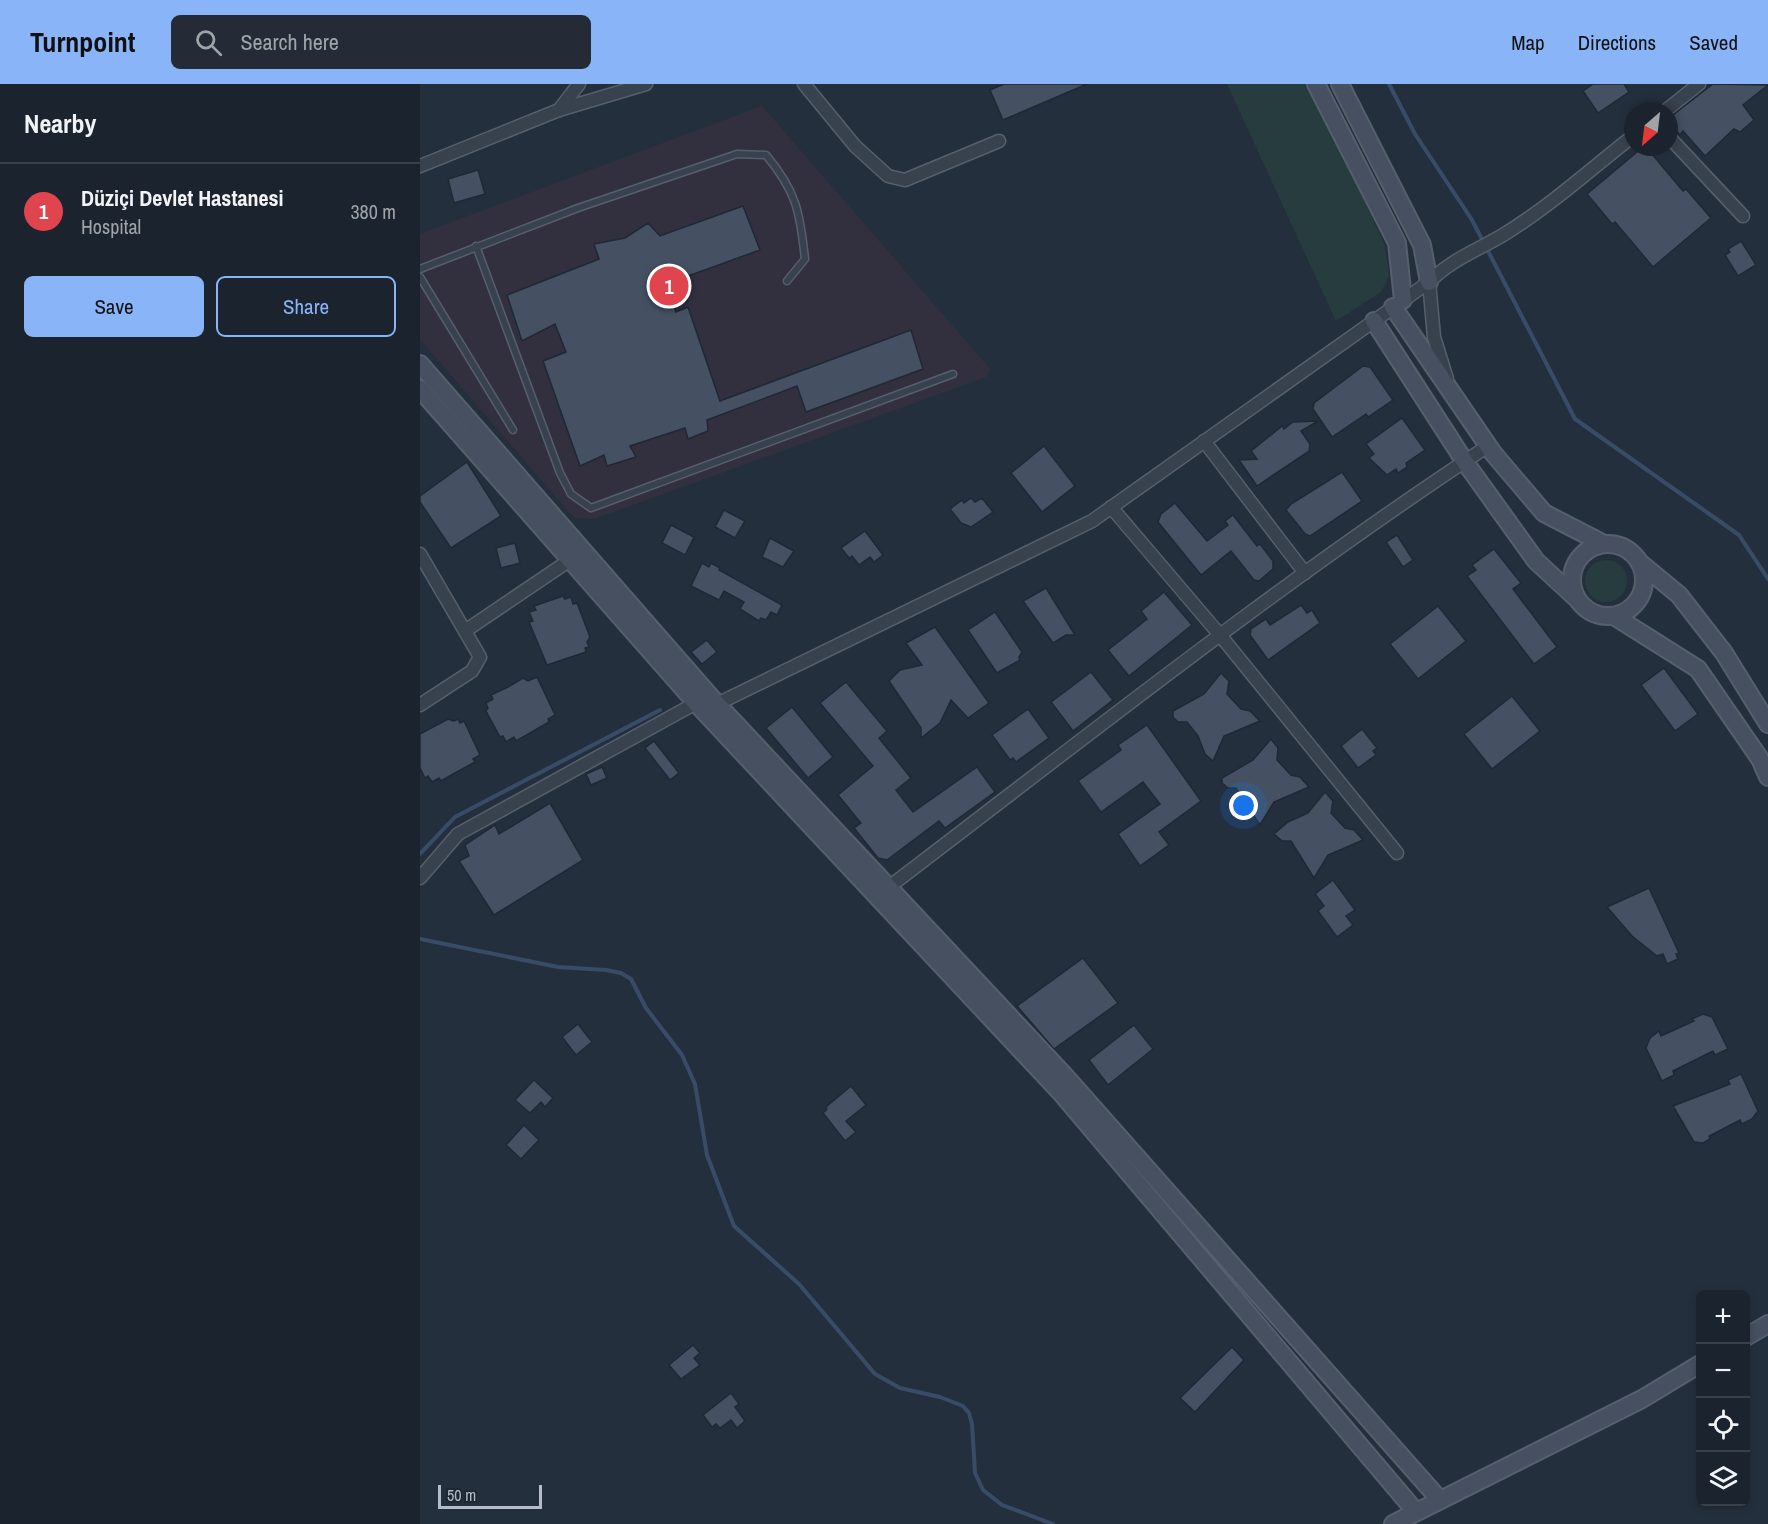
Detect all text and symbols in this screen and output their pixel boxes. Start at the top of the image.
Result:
search box [171,15,591,69]
text: Turnpoint [30,23,135,61]
icon: search [192,26,225,59]
text: Search here [240,27,339,57]
text: Map [1511,28,1545,57]
text: Directions [1578,28,1656,57]
text: Saved [1689,28,1738,57]
north arrow [1624,102,1678,156]
text: Nearby [24,106,96,141]
text: Düziçi Devlet Hastanesi [81,183,284,213]
text: 1 [39,198,48,225]
text: 380 m [350,198,396,225]
text: Hospital [81,213,141,240]
pin: 1 [650,264,688,308]
button: Save [24,276,204,337]
button: Share [216,276,396,337]
your location [1229,791,1258,820]
map controls [1696,1290,1750,1506]
button: + [1696,1290,1750,1344]
button: − [1696,1344,1750,1398]
button: locate [1696,1398,1750,1452]
button: layers [1696,1452,1750,1506]
scale bar [438,1482,542,1510]
text: 50 m [447,1484,476,1506]

